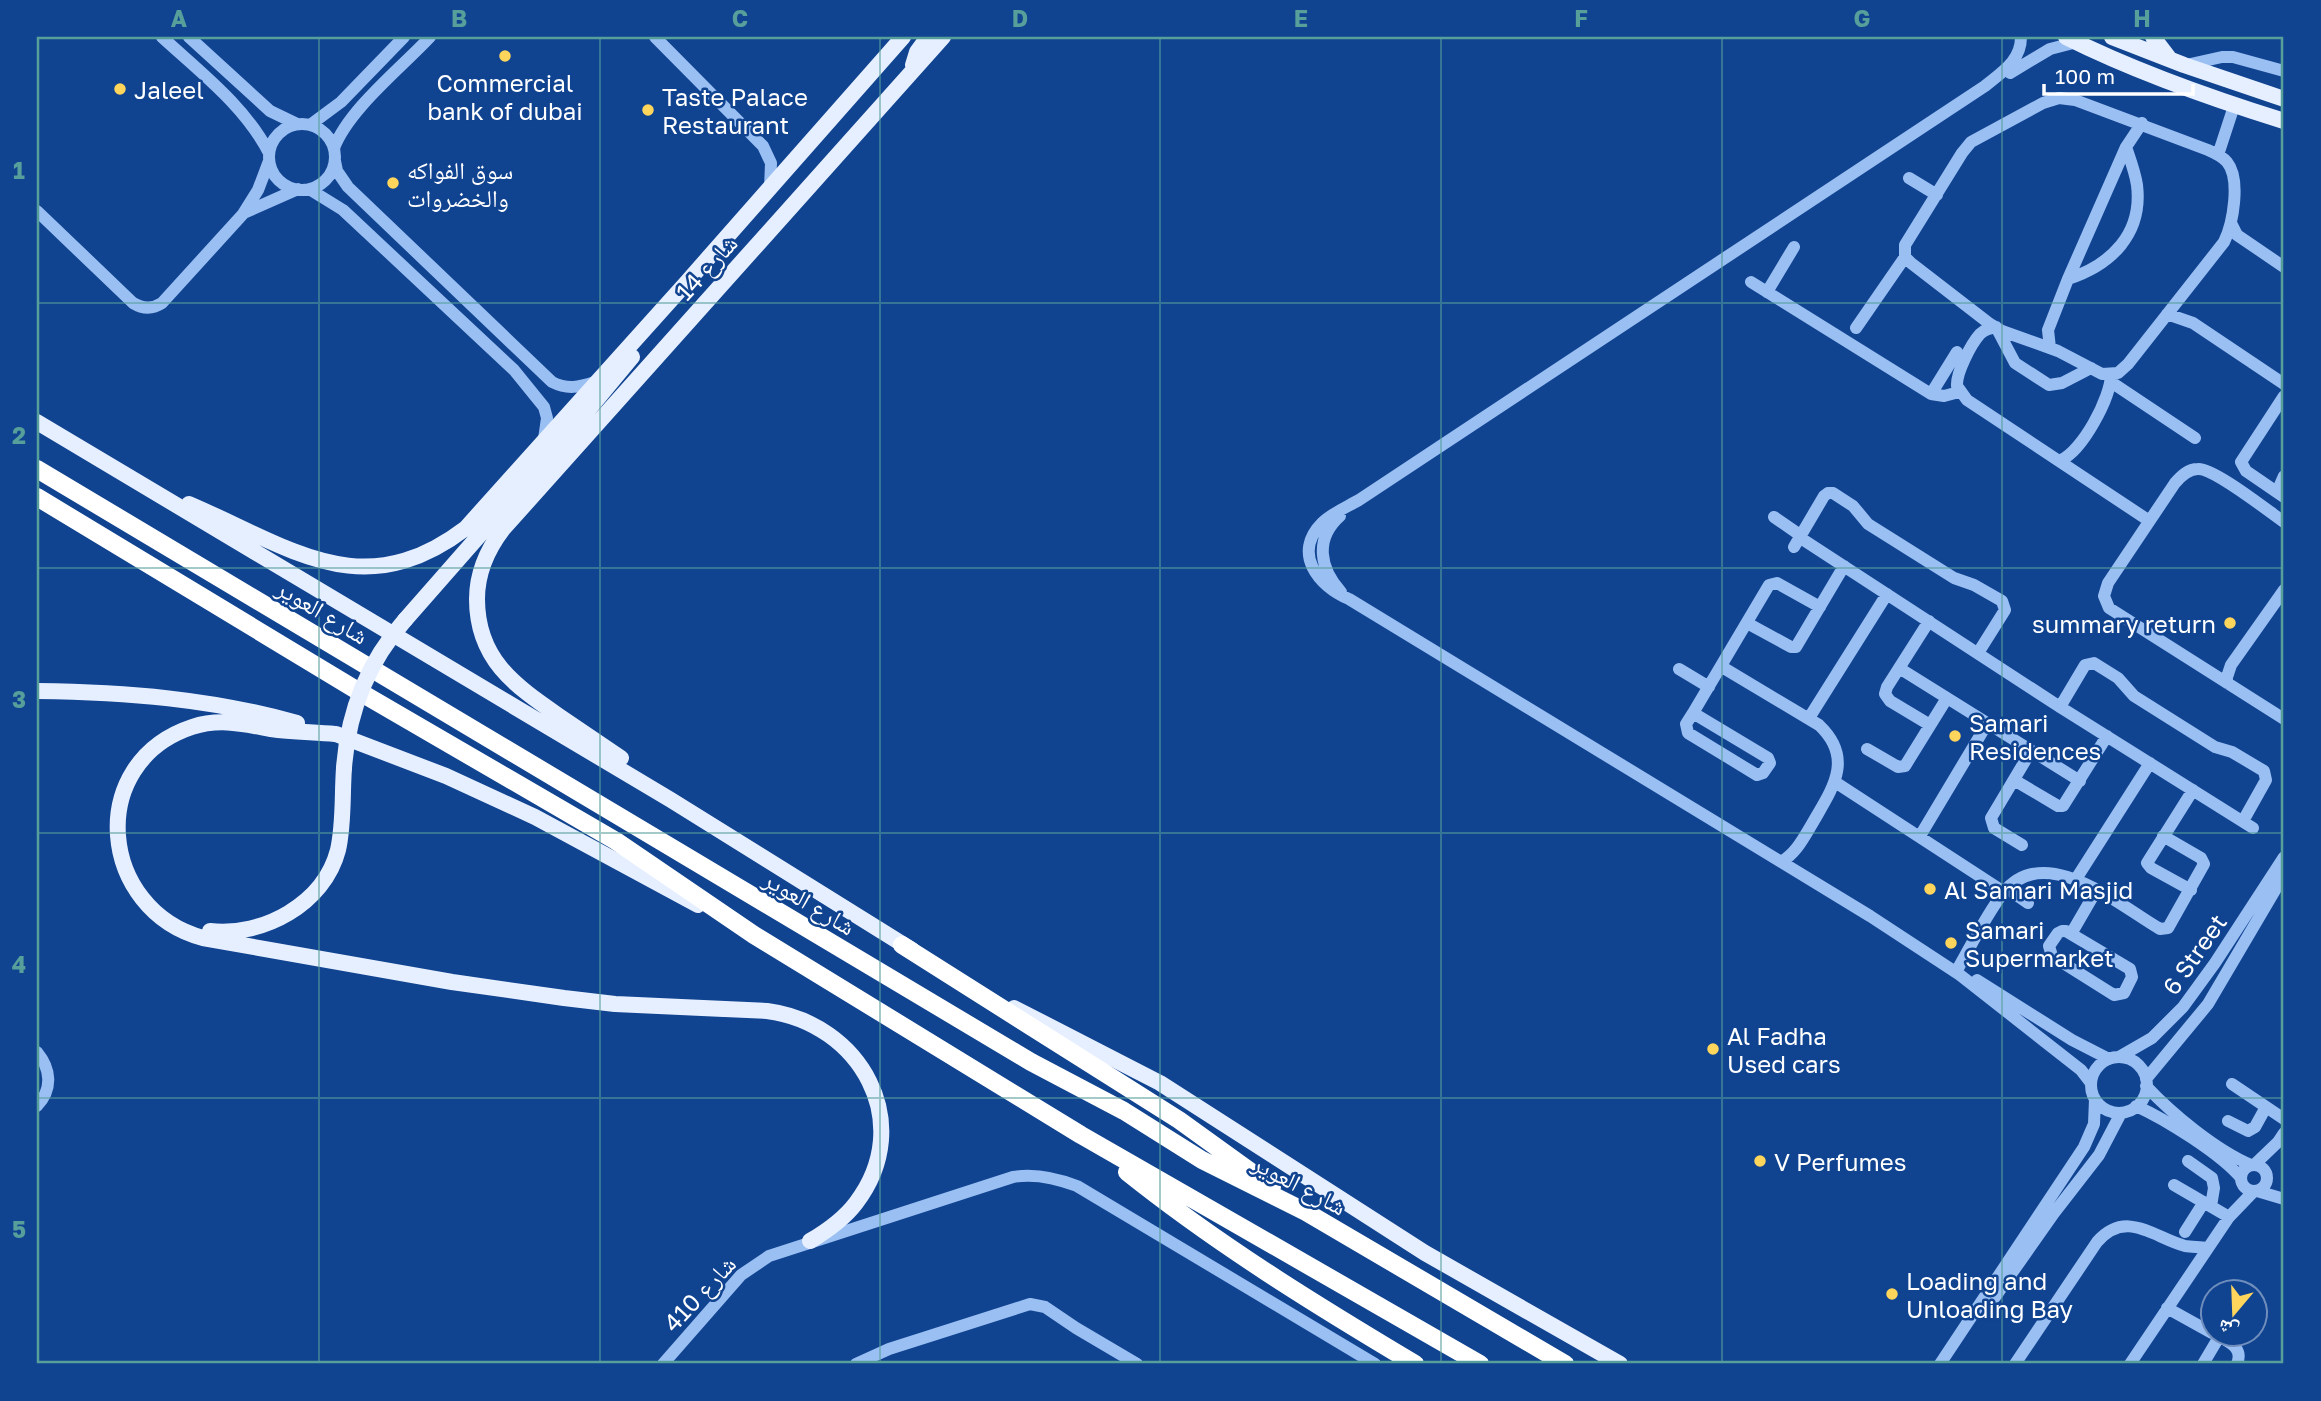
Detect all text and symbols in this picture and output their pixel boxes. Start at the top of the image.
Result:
text: A [171,4,188,32]
text: B [451,4,467,32]
text: C [732,4,748,32]
text: D [1012,4,1028,32]
text: E [1294,4,1308,32]
text: F [1574,4,1588,32]
text: G [1854,4,1870,32]
text: H [2133,4,2151,32]
marker: Commercial bank of dubai [497,48,513,64]
scale bar [2044,52,2193,96]
text: 100 m [2055,63,2115,89]
place label: Commercial bank of dubai [427,68,583,125]
place label: Jaleel [134,75,204,104]
marker: Jaleel [112,81,128,97]
place label: Taste Palace Restaurant [662,82,808,139]
marker: Taste Palace Restaurant [640,102,656,118]
place label: سوق الفواكه والخضروات [407,155,513,212]
text: 1 [13,156,25,184]
marker: سوق الفواكه والخضروات [385,175,401,191]
street label: شارع 14 [669,228,744,307]
text: 2 [12,421,26,449]
street label: شارع العوير [270,572,374,651]
place label: summary return [2032,609,2216,638]
marker: summary return [2222,615,2238,631]
text: 3 [12,685,26,713]
place label: Samari Residences [1969,708,2101,765]
marker: Samari Residences [1947,728,1963,744]
street label: شارع العوير [757,863,861,942]
place label: Al Samari Masjid [1944,875,2133,904]
marker: Al Samari Masjid [1922,881,1938,897]
street label: 6 Street [2156,908,2232,1000]
place label: Samari Supermarket [1965,915,2114,972]
marker: Samari Supermarket [1943,935,1959,951]
text: 4 [12,950,26,978]
place label: Al Fadha Used cars [1727,1021,1841,1078]
marker: Al Fadha Used cars [1705,1041,1721,1057]
street label: شارع العوير [1247,1147,1352,1222]
place label: V Perfumes [1774,1147,1906,1176]
marker: V Perfumes [1752,1153,1768,1169]
text: 5 [12,1215,26,1243]
street label: شارع 410 [657,1249,743,1338]
place label: Loading and Unloading Bay [1906,1266,2073,1323]
north arrow [2198,1278,2268,1348]
marker: Loading and Unloading Bay [1884,1286,1900,1302]
text: ش [2215,1314,2242,1344]

